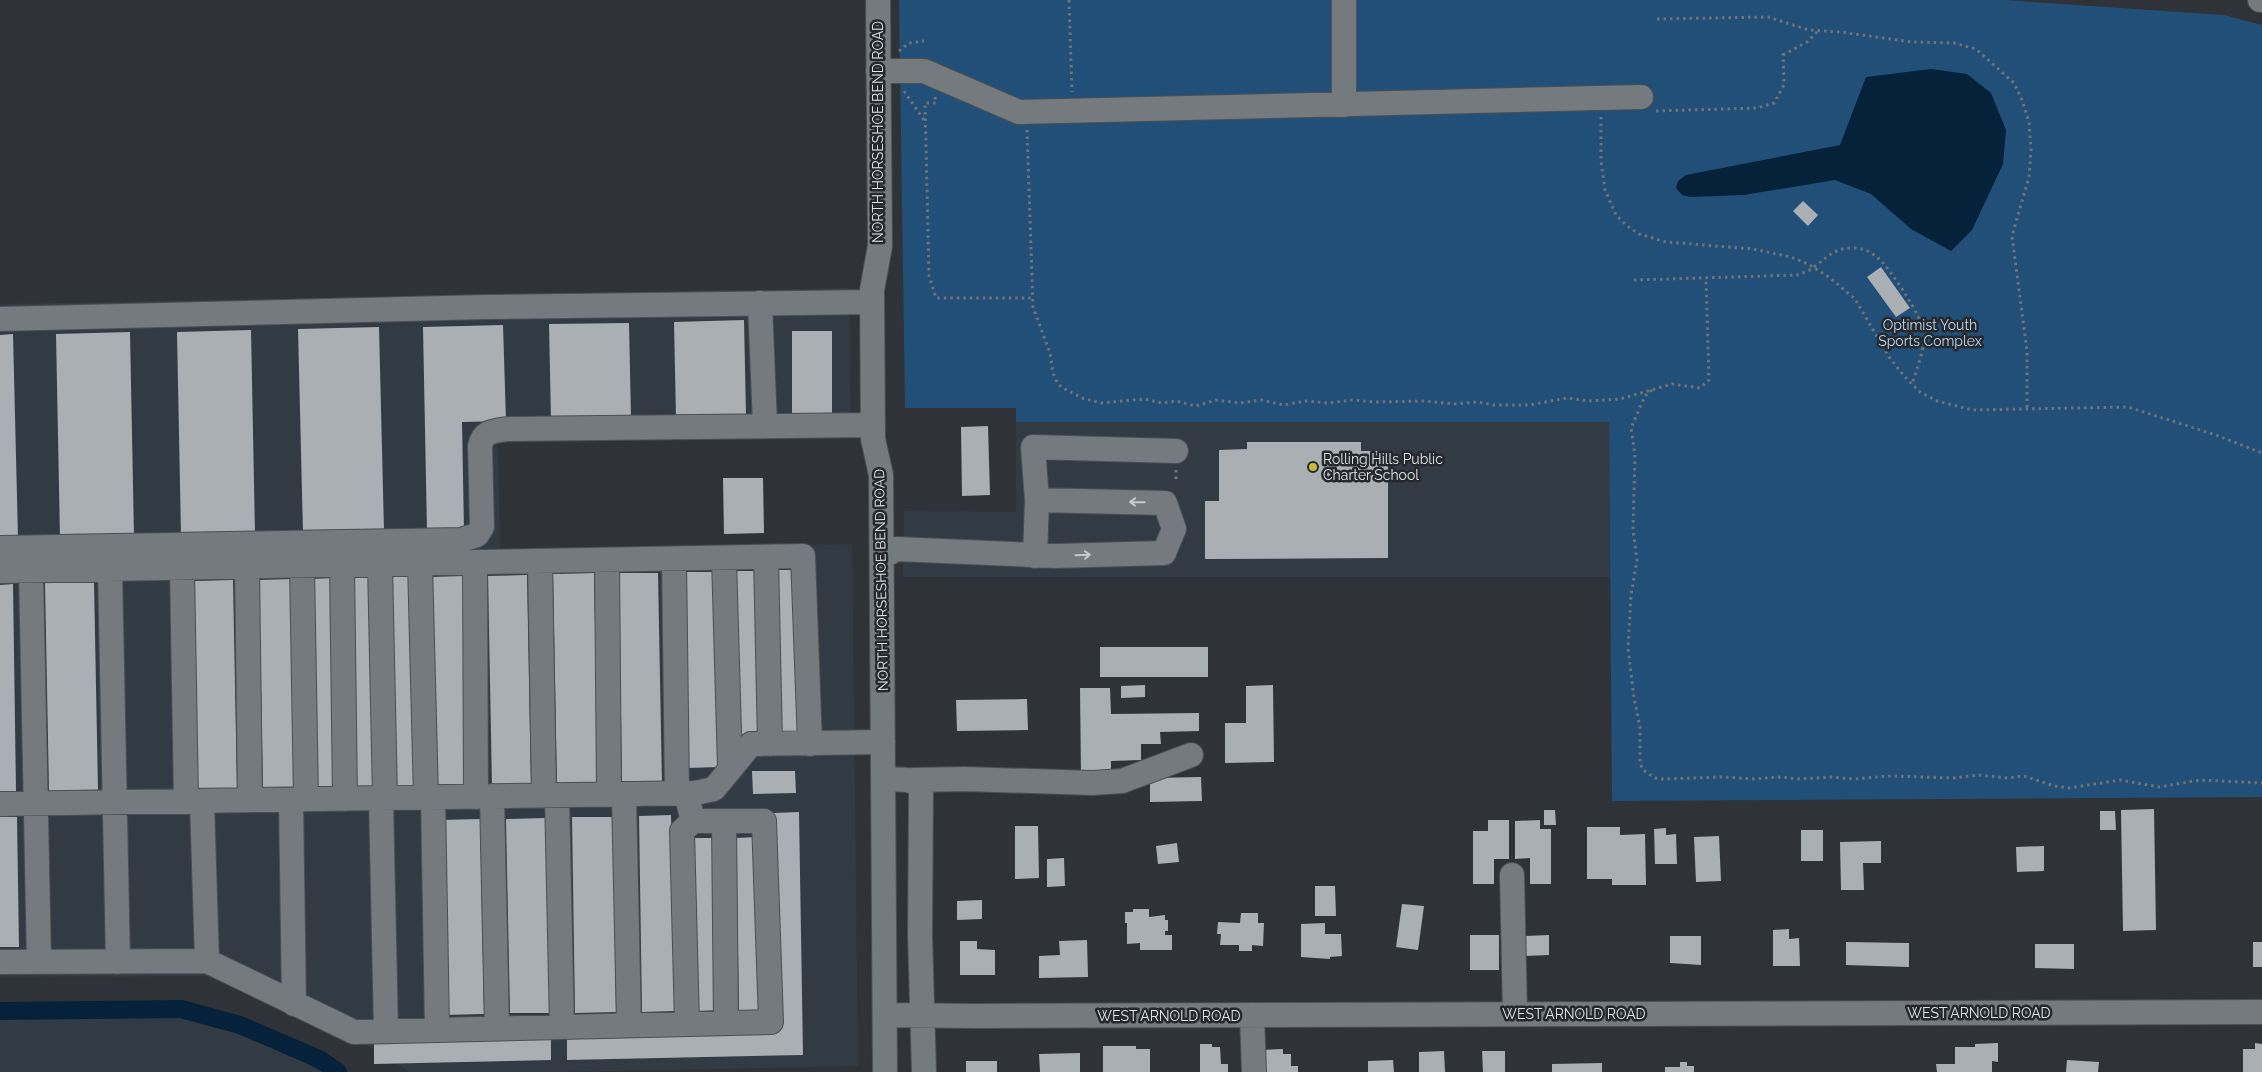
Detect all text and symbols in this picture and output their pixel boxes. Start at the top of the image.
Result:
street label: NORTH HORSESHOE BEND ROAD [870,21,886,243]
park label: Optimist Youth Sports Complex [1878,317,1982,349]
place label: Rolling Hills Public Charter School [1323,451,1443,483]
marker: Rolling Hills Public Charter School [1307,461,1319,473]
street label: NORTH HORSESHOE BEND ROAD [871,469,891,691]
one-way arrow [1129,498,1145,507]
one-way arrow [1075,551,1091,560]
street label: WEST ARNOLD ROAD [1907,1005,2051,1021]
street label: WEST ARNOLD ROAD [1502,1006,1646,1022]
street label: WEST ARNOLD ROAD [1097,1008,1241,1024]

